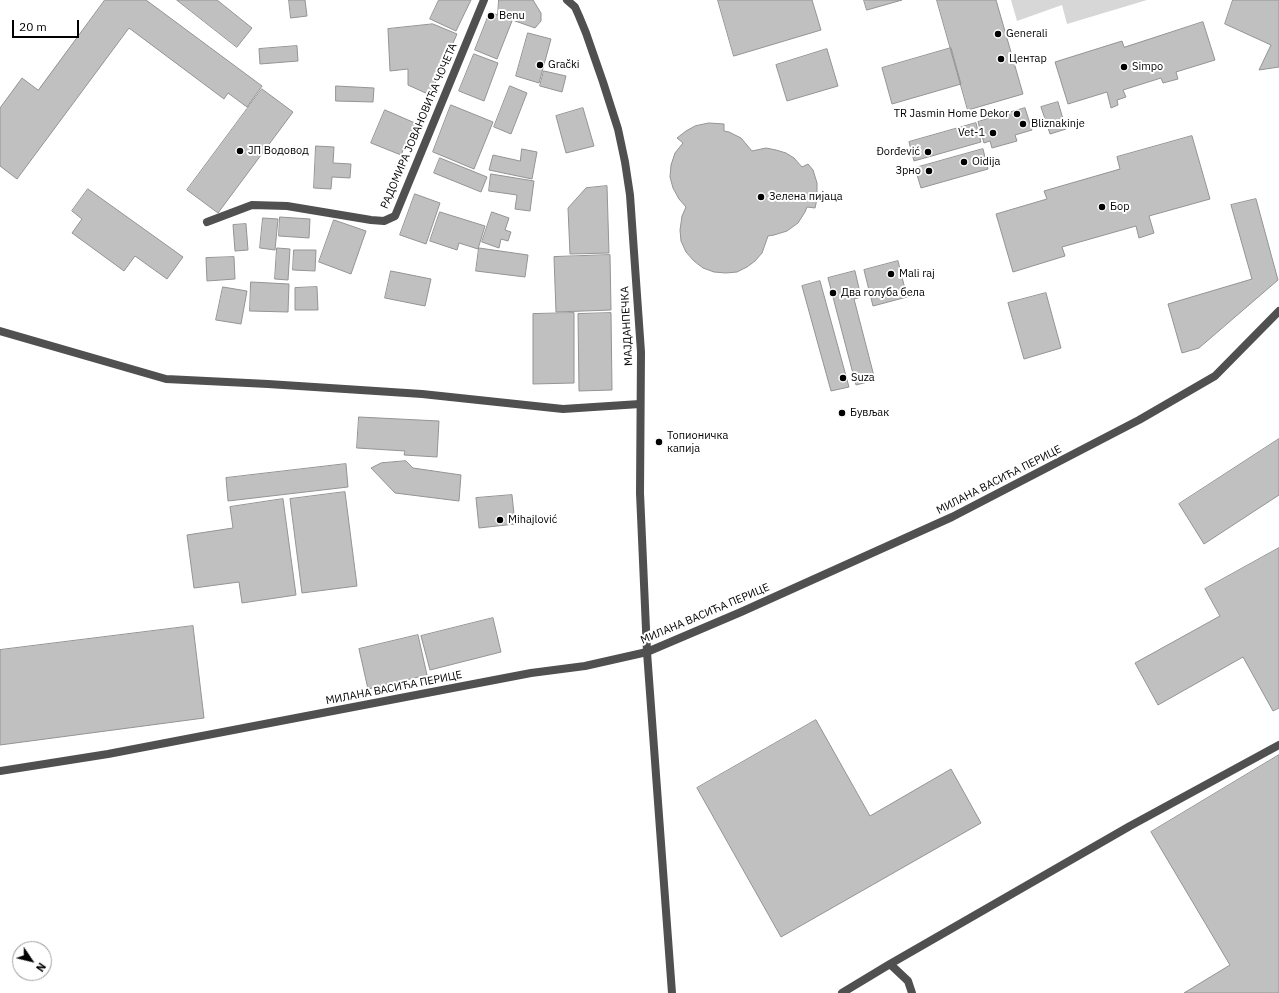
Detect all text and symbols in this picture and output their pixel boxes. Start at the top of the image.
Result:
place label: Benu [499,9,525,23]
marker: Benu [486,11,496,21]
scale bar [14,12,81,38]
text: 20 m [19,19,47,34]
place label: Generali [1006,27,1048,41]
marker: Generali [993,29,1003,39]
street label: РАДОМИРА ЈОВАНОВИЋА ЧОЧЕТА [378,41,460,211]
place label: Центар [1009,52,1047,66]
marker: Центар [996,54,1006,64]
place label: Grački [548,58,580,72]
marker: Grački [535,60,545,70]
place label: Simpo [1132,60,1163,74]
marker: Simpo [1119,62,1129,72]
place label: TR Jasmin Home Dekor [894,107,1009,121]
marker: TR Jasmin Home Dekor [1012,109,1022,119]
place label: Bliznakinje [1031,117,1085,131]
marker: Bliznakinje [1018,119,1028,129]
place label: Vet-1 [958,126,985,140]
marker: Vet-1 [988,128,998,138]
place label: ЈП Водовод [248,144,309,158]
place label: Đorđević [876,145,920,159]
marker: ЈП Водовод [235,146,245,156]
marker: Đorđević [923,147,933,157]
place label: Oidija [972,155,1000,169]
marker: Oidija [959,157,969,167]
place label: Зрно [895,164,921,178]
marker: Зрно [924,166,934,176]
place label: Зелена пијаца [769,190,843,204]
marker: Зелена пијаца [756,192,766,202]
place label: Бор [1110,200,1130,214]
marker: Бор [1097,202,1107,212]
place label: Mali raj [899,267,935,281]
marker: Mali raj [886,269,896,279]
street label: МАЈДАНПЕЧКА [618,286,636,366]
place label: Два голуба бела [841,286,925,300]
marker: Два голуба бела [828,288,838,298]
place label: Suza [851,371,875,385]
marker: Suza [838,373,848,383]
place label: Бувљак [850,406,889,420]
marker: Бувљак [837,408,847,418]
place label: Топионичка капија [667,429,728,455]
marker: Топионичка капија [654,437,664,447]
street label: МИЛАНА ВАСИЋА ПЕРИЦЕ [934,443,1064,517]
place label: Mihajlović [508,513,557,527]
marker: Mihajlović [495,515,505,525]
street label: МИЛАНА ВАСИЋА ПЕРИЦЕ [639,581,771,647]
street label: МИЛАНА ВАСИЋА ПЕРИЦЕ [325,668,463,708]
north arrow [12,941,52,981]
text: N [33,960,49,975]

